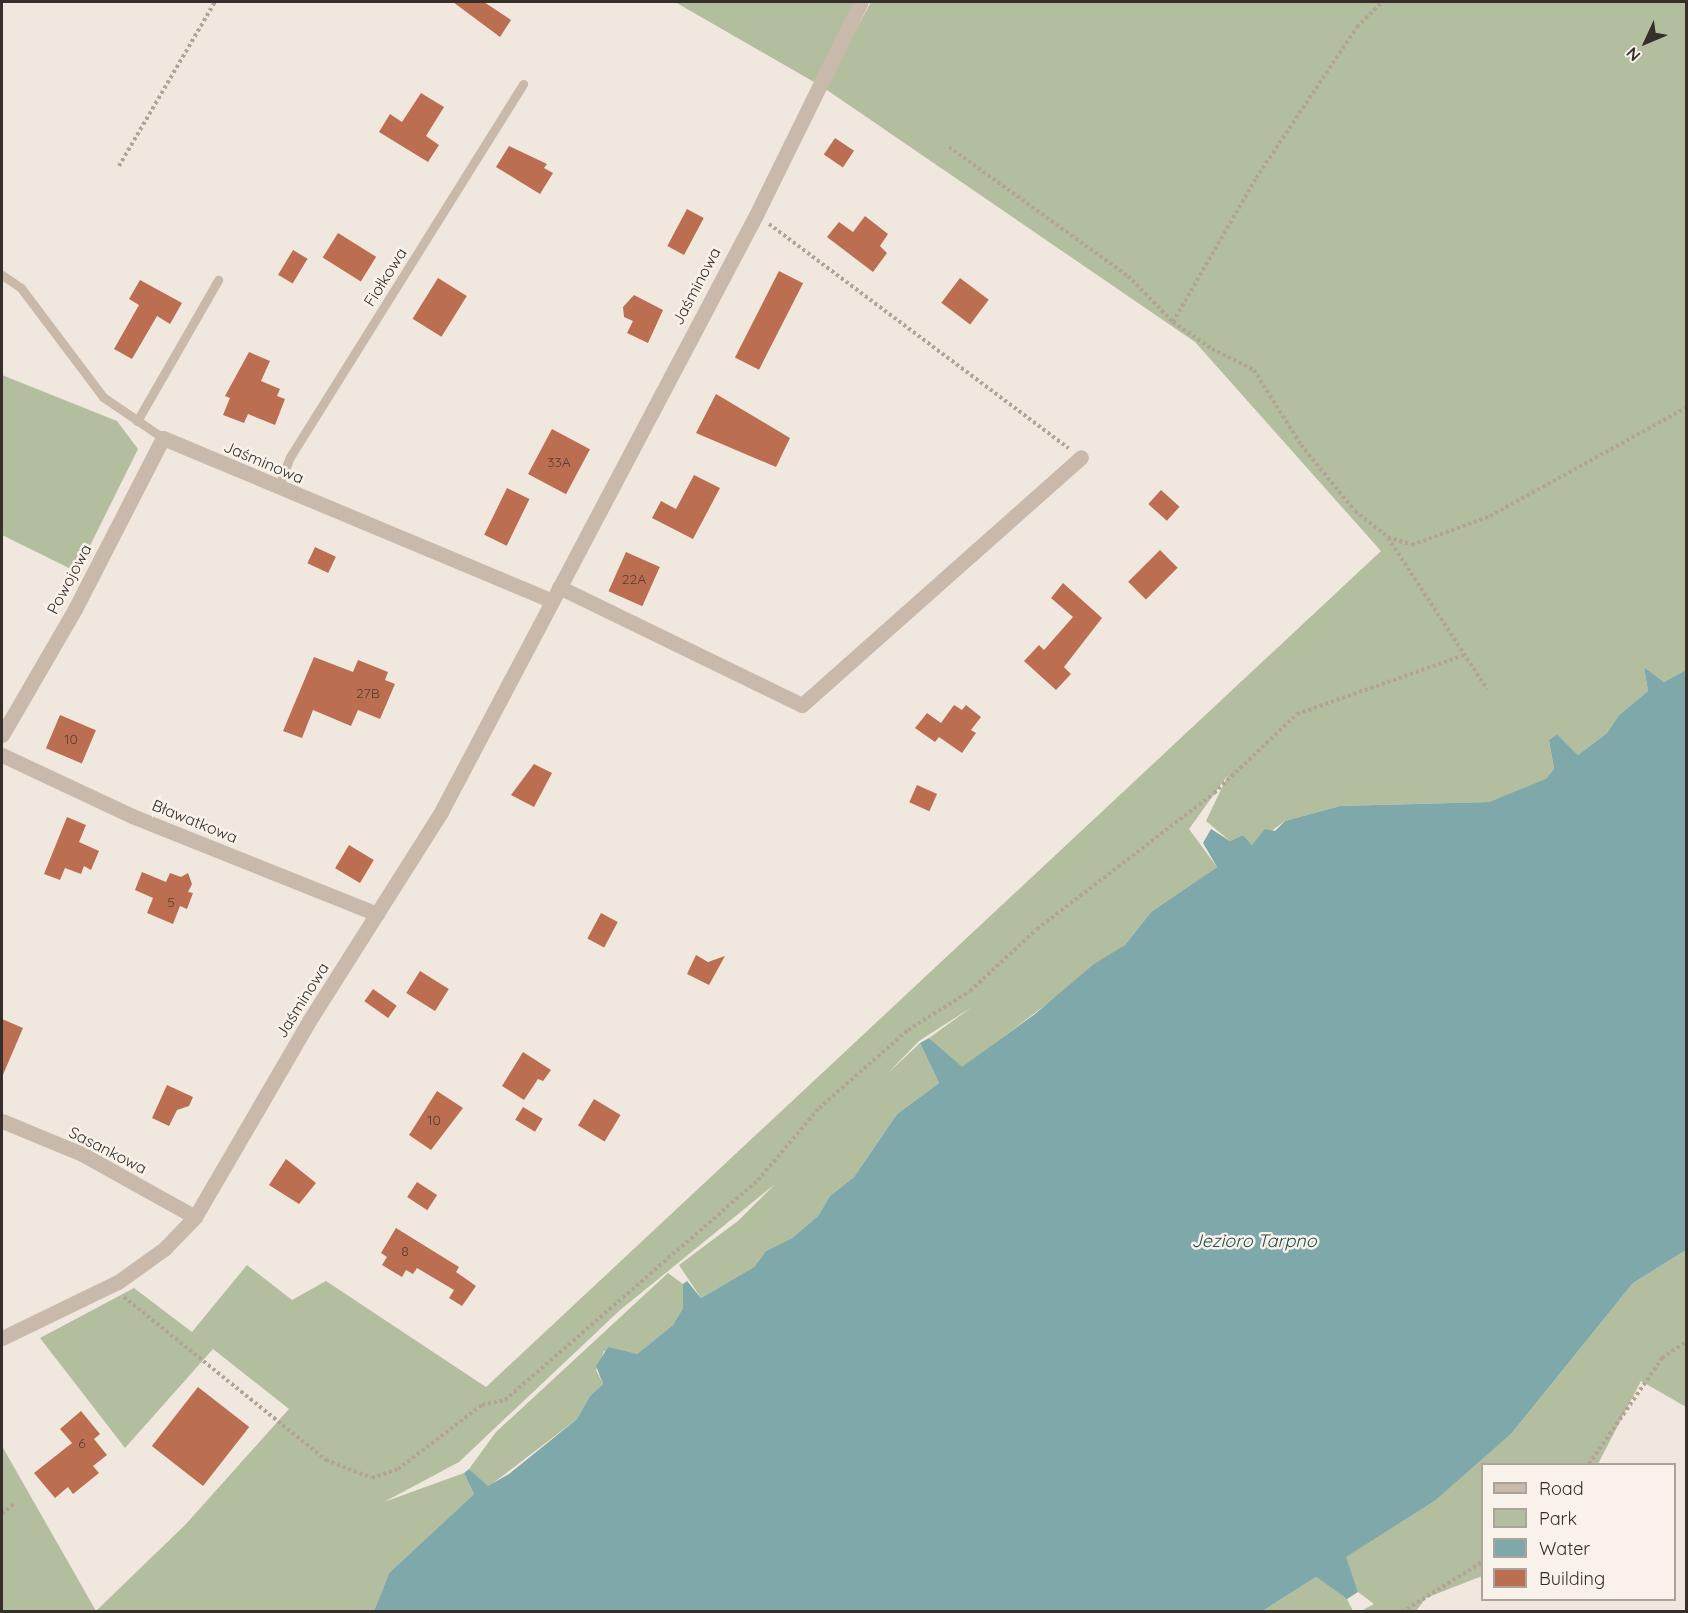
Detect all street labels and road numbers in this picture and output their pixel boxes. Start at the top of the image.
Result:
street label: Fiołkowa [360,244,410,310]
street label: Jaśminowa [668,244,724,328]
street label: Jaśminowa [221,437,307,487]
street label: Powojowa [43,541,95,617]
street label: Bławatkowa [149,795,241,847]
street label: Jaśminowa [271,959,333,1041]
street label: Sasankowa [66,1122,150,1178]

